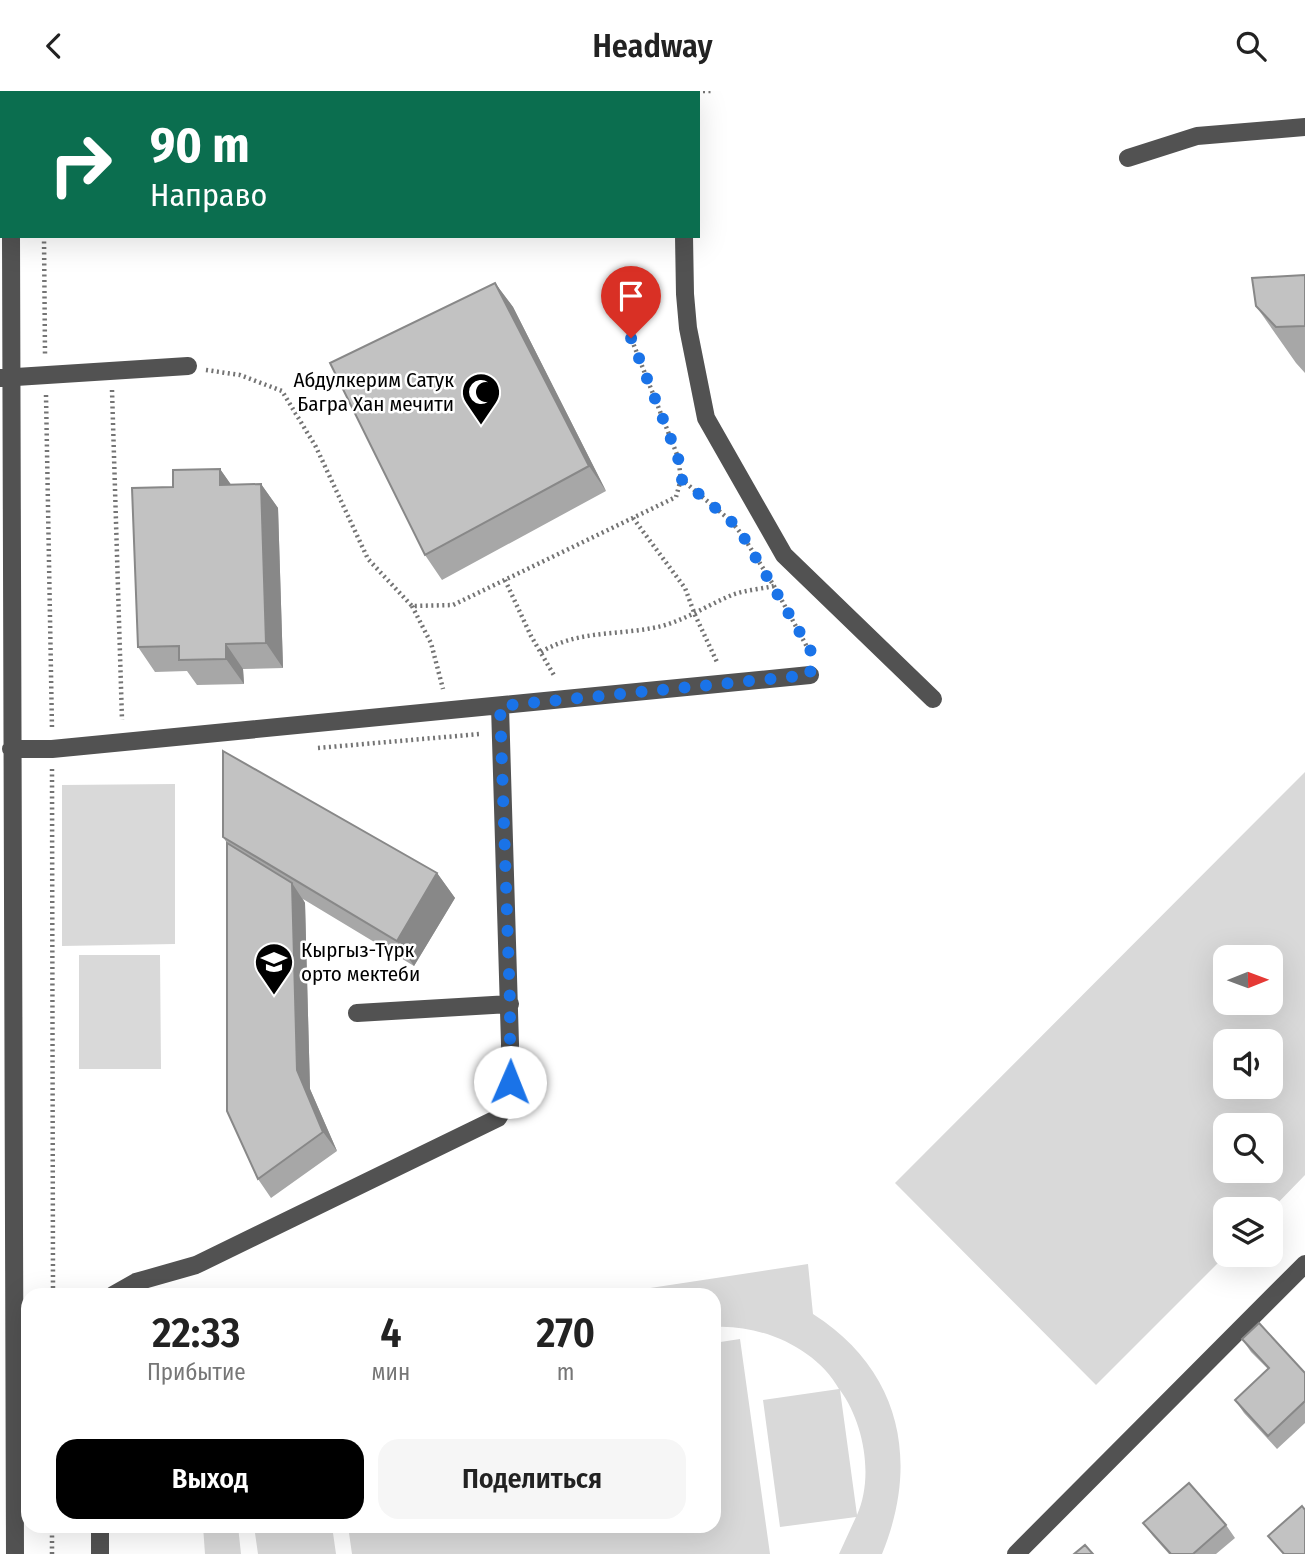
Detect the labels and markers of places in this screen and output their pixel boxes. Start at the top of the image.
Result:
pin [601,266,661,338]
place label: Абдулкерим Сатук Багра Хан мечити [293,367,454,417]
mosque icon: Абдулкерим Сатук Багра Хан мечити [460,371,502,426]
place label: Кыргыз-Түрк орто мектеби [301,937,420,987]
school or university icon: Кыргыз-Түрк орто мектеби [253,941,295,996]

